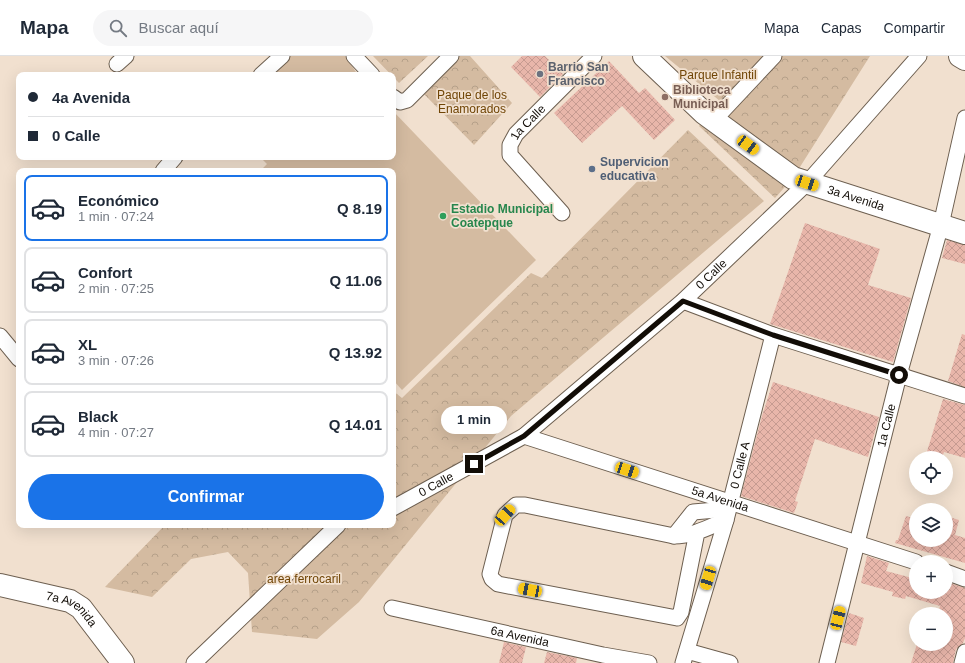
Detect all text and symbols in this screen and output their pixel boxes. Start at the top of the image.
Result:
search box [93,10,373,46]
text: Mapa [20,17,69,38]
icon: search [107,17,129,39]
text: Buscar aquí [139,19,219,36]
text: Mapa [764,20,799,36]
text: Capas [821,20,862,36]
text: Compartir [884,20,945,36]
place label: Barrio San Francisco [548,60,609,88]
park label: Parque Infantil [679,68,757,82]
marker: Barrio San Francisco [535,69,545,79]
place label: Biblioteca Municipal [673,83,731,111]
park label: Paque de los Enamorados [437,88,507,116]
text: 4a Avenida [52,89,130,106]
marker: Biblioteca Municipal [660,92,670,102]
street label: 1a Calle [507,102,548,142]
text: 0 Calle [52,127,100,144]
car [735,133,761,157]
place label: Supervicion educativa [600,155,669,183]
marker: Supervicion educativa [587,164,597,174]
car [794,174,820,192]
street label: 3a Avenida [826,182,887,214]
icon: car [30,190,66,226]
text: Económico [78,192,159,209]
text: Q 8.19 [337,200,382,217]
place label: Estadio Municipal Coatepque [451,202,553,230]
text: 1 min · 07:24 [78,209,154,224]
marker: Estadio Municipal Coatepque [438,211,448,221]
street label: 0 Calle [693,256,730,292]
icon: car [30,262,66,298]
text: Confort [78,264,132,281]
text: Q 11.06 [329,272,382,289]
text: 2 min · 07:25 [78,281,154,296]
icon: car [30,334,66,370]
text: XL [78,336,97,353]
text: Q 13.92 [329,344,382,361]
text: 3 min · 07:26 [78,353,154,368]
route start [890,366,908,384]
street label: 1a Calle [874,402,899,448]
icon: car [30,406,66,442]
callout: 1 min [441,406,507,434]
text: Black [78,408,118,425]
text: 1 min [457,412,491,427]
text: Q 14.01 [329,416,382,433]
text: 4 min · 07:27 [78,425,154,440]
street label: 0 Calle A [727,440,753,490]
map controls [909,451,953,651]
button: locate [909,451,953,495]
route end [465,455,483,473]
car [614,461,640,479]
street label: 0 Calle [416,469,456,500]
button: Confirmar [28,474,384,520]
street label: 5a Avenida [690,483,751,515]
car [493,502,517,528]
button: layers [909,503,953,547]
button: + [909,555,953,599]
car [699,565,717,591]
park label: area ferrocaril [267,572,341,586]
car [517,582,543,598]
street label: 7a Avenida [45,589,100,630]
car [829,605,847,631]
button: − [909,607,953,651]
street label: 6a Avenida [489,623,551,650]

